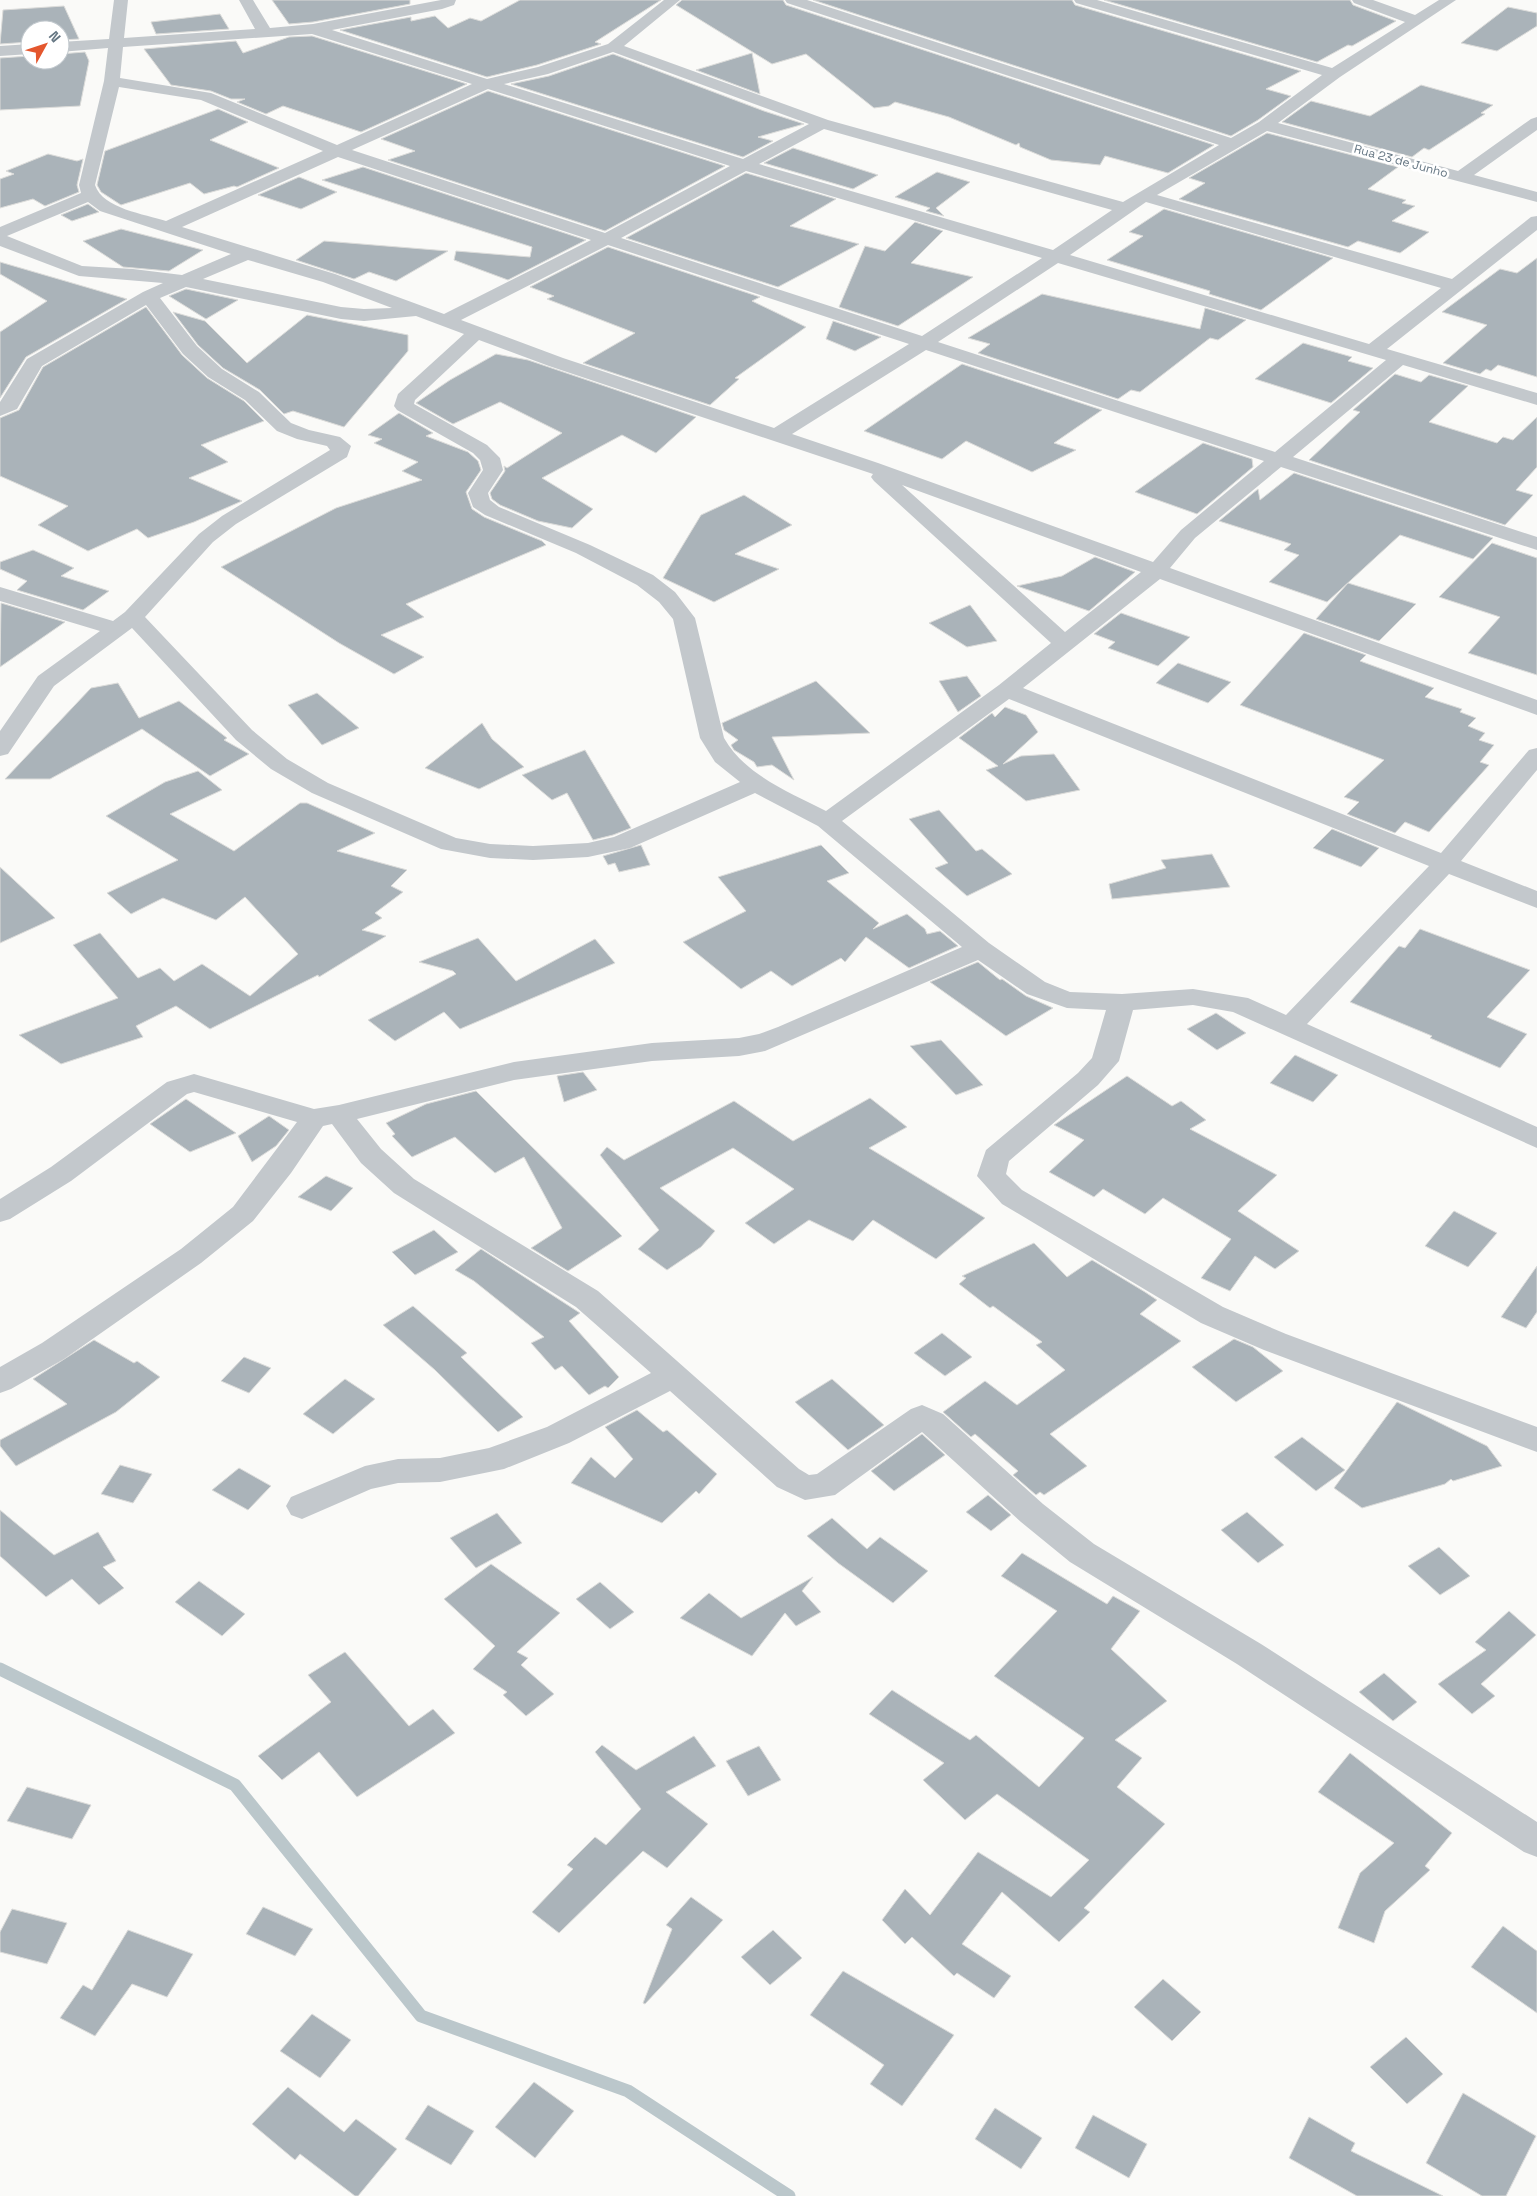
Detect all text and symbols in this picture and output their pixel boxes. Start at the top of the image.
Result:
north arrow [20,20,70,70]
text: N [45,27,65,46]
street label: Rua 23 de Junho [1352,141,1450,181]

